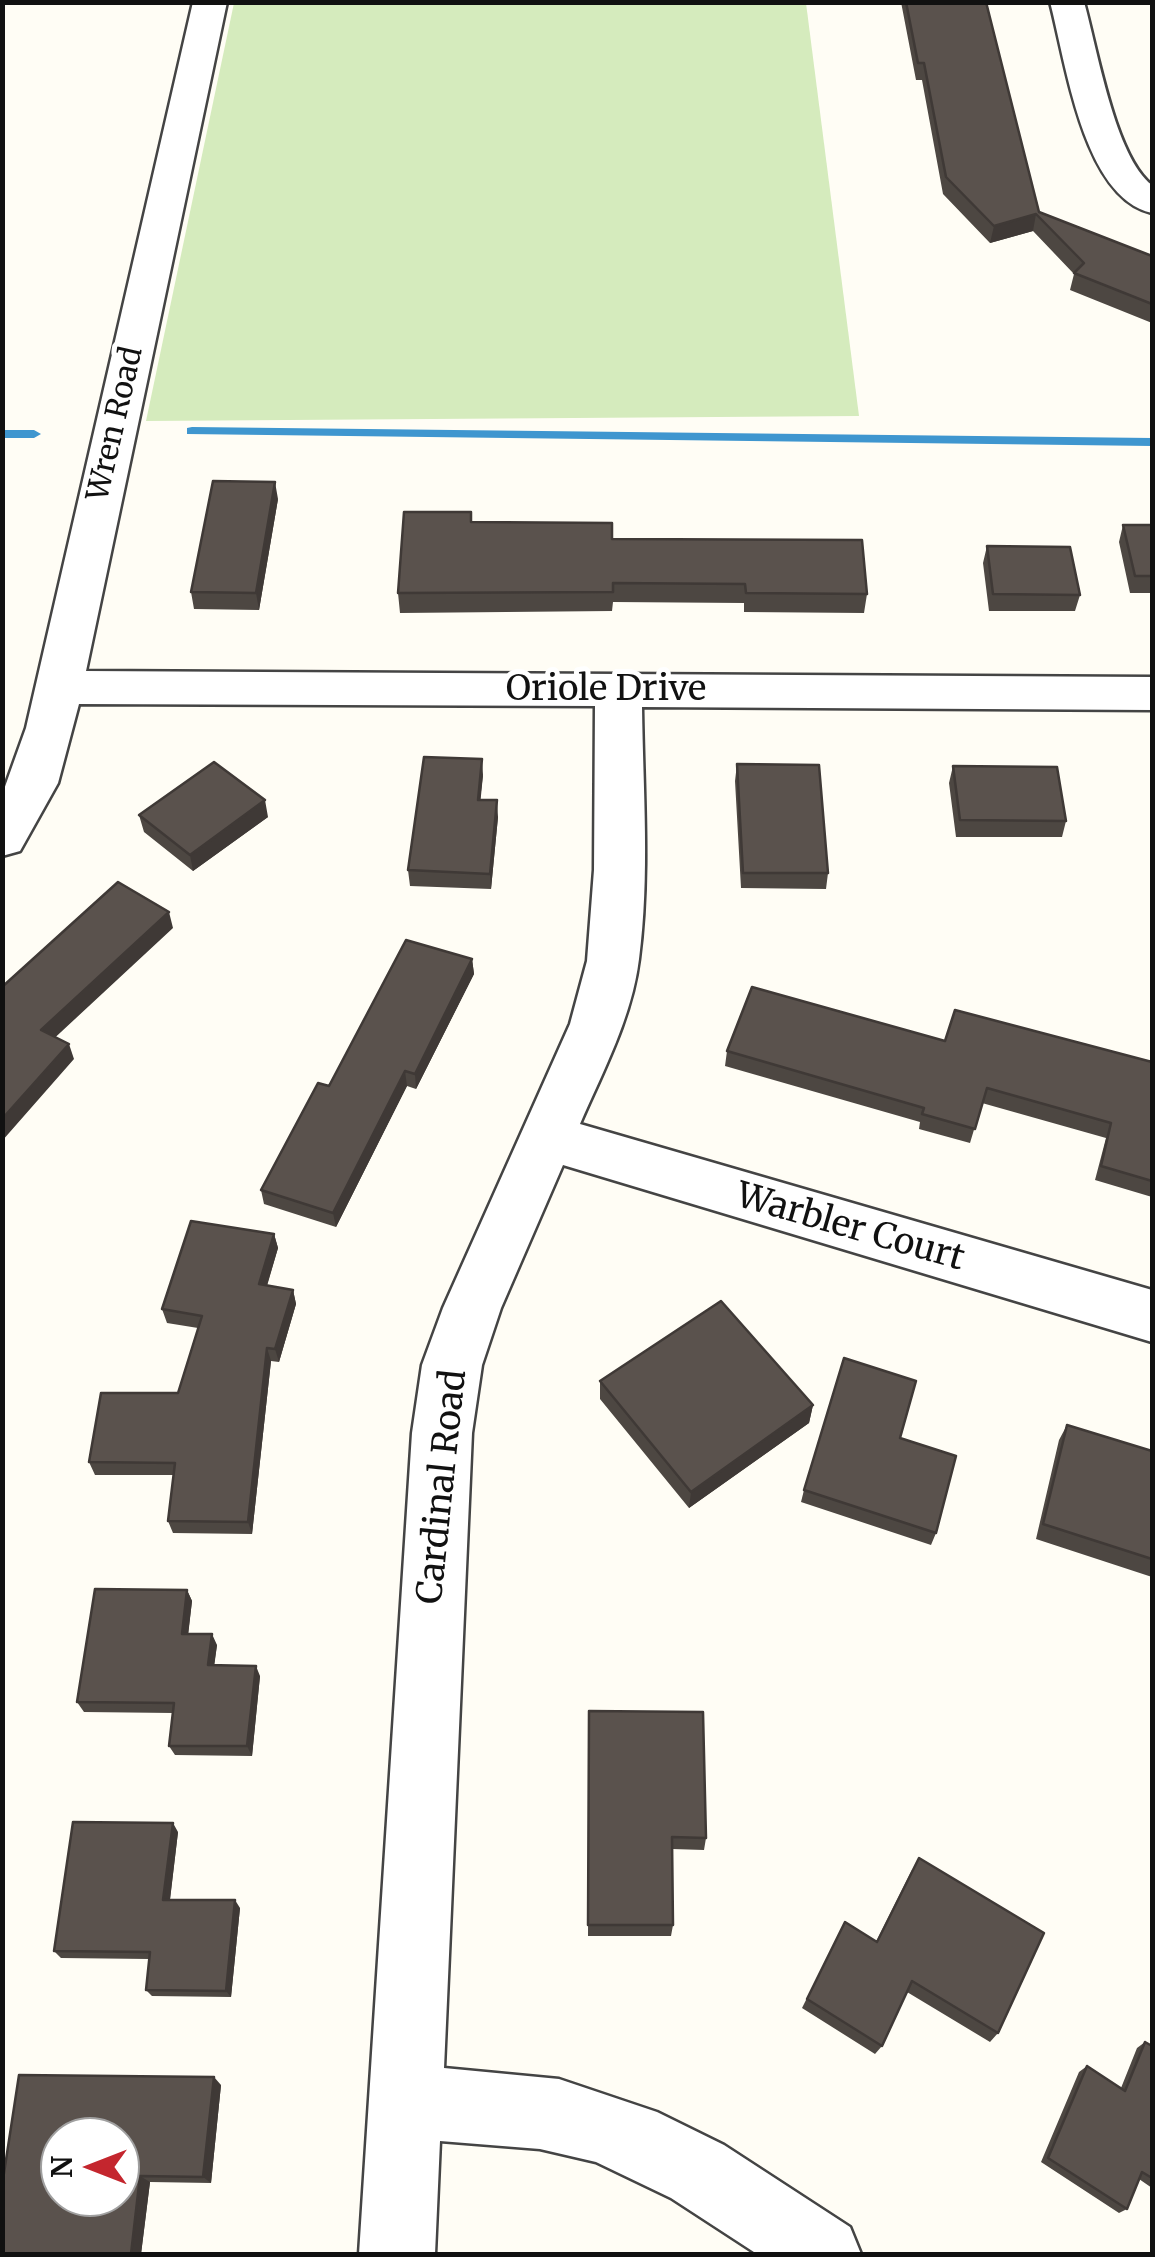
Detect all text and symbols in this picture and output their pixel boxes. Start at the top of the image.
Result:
street label: Wren Road [81,343,151,505]
street label: Oriole Drive [506,669,706,711]
street label: Warbler Court [731,1175,969,1281]
street label: Cardinal Road [410,1368,476,1606]
north arrow [40,2117,140,2217]
text: N [44,2156,80,2178]

